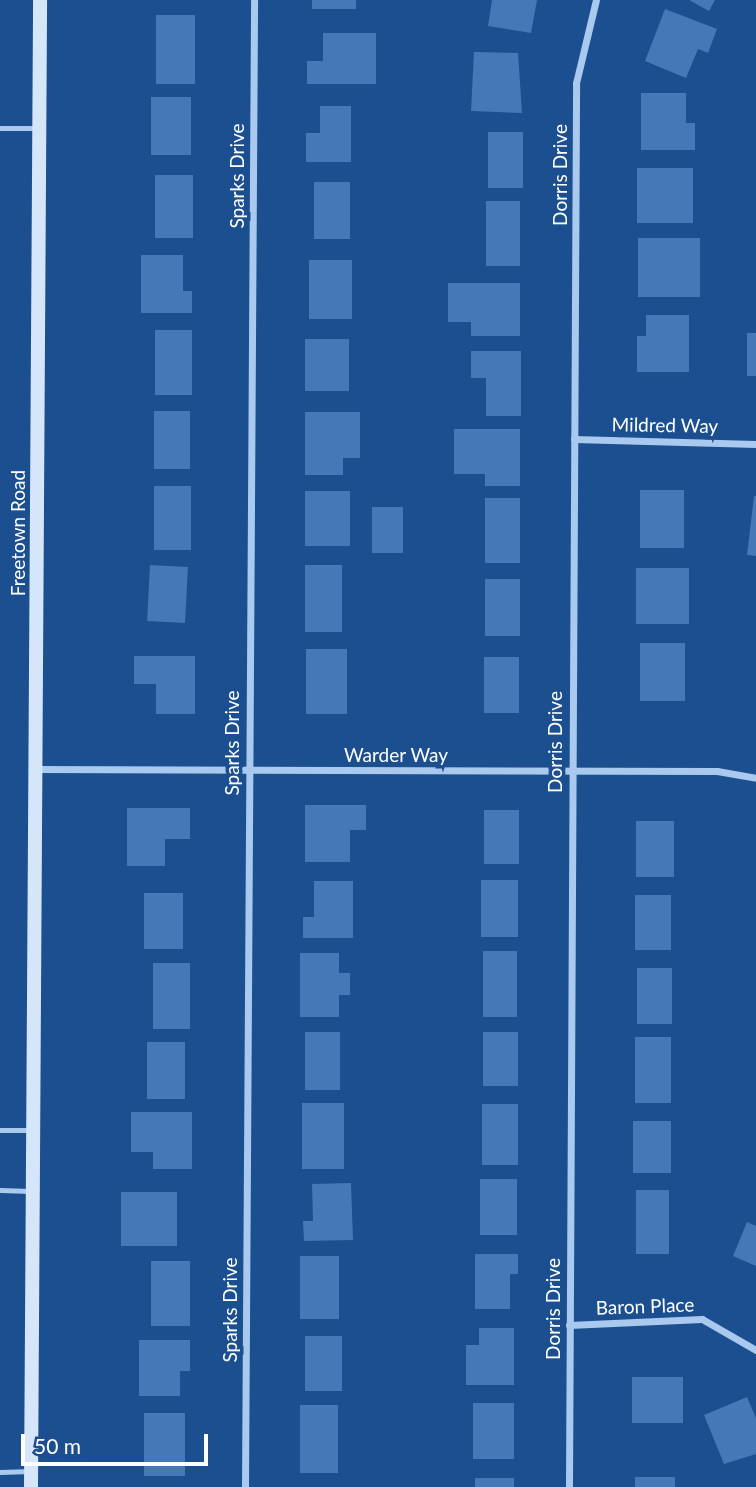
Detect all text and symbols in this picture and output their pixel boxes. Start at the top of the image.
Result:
street label: Sparks Drive [226,123,248,229]
street label: Dorris Drive [549,124,571,226]
street label: Mildred Way [611,413,719,437]
street label: Freetown Road [7,470,29,596]
street label: Sparks Drive [221,690,243,796]
street label: Dorris Drive [544,691,566,793]
street label: Warder Way [344,744,448,766]
street label: Sparks Drive [219,1257,241,1363]
street label: Dorris Drive [542,1258,564,1360]
street label: Baron Place [595,1293,695,1319]
scale bar [24,1420,212,1464]
text: 50 m [34,1433,81,1458]

